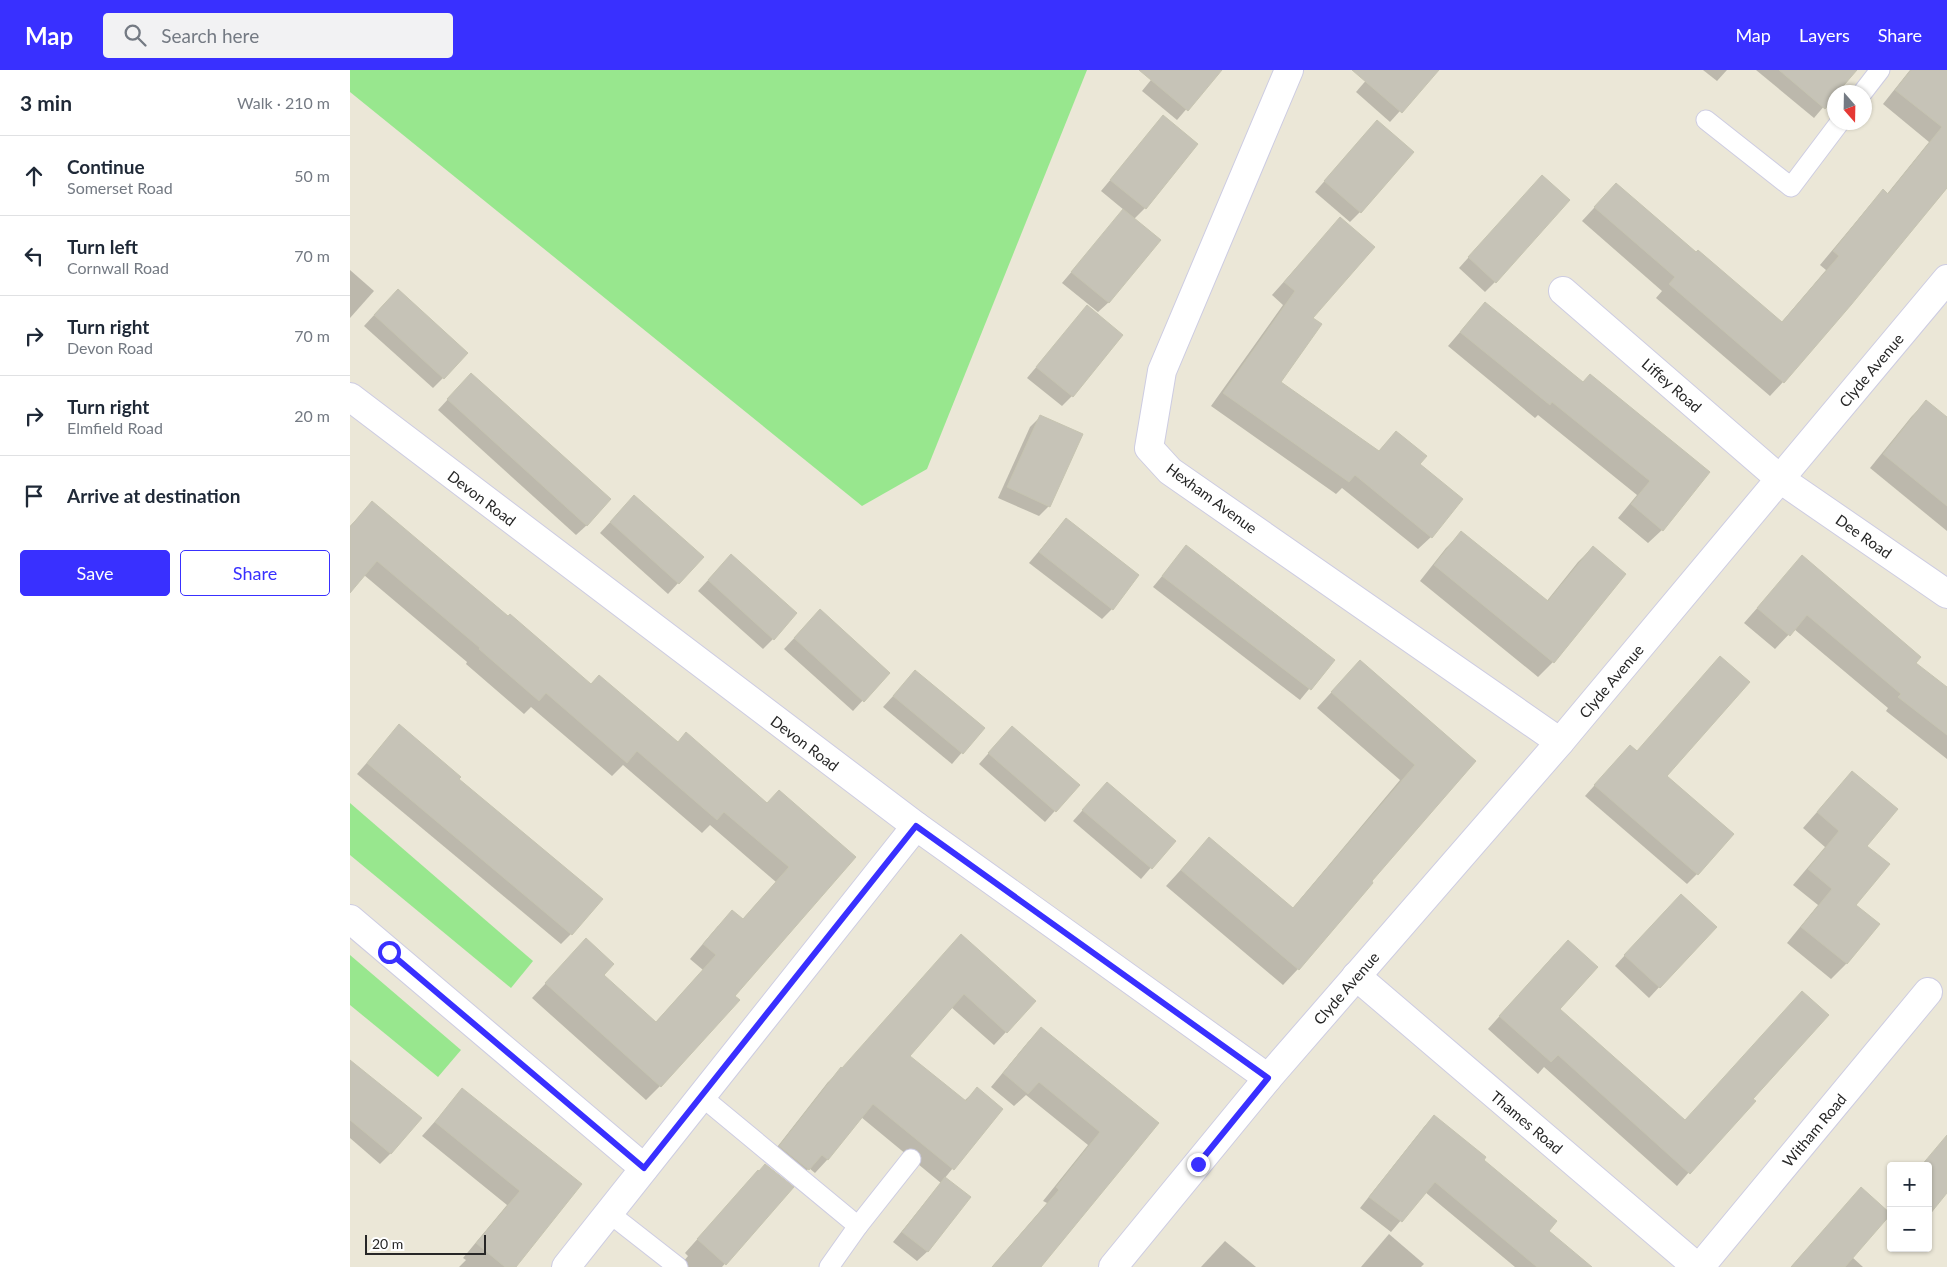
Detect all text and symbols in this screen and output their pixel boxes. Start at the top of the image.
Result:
search box [103,13,453,58]
text: Map [25,21,73,50]
icon: search [121,21,149,49]
text: Search here [161,24,259,47]
text: Map [1735,24,1771,46]
text: Layers [1799,24,1850,46]
text: Share [1878,24,1922,46]
north arrow [1827,85,1872,130]
text: 3 min [20,90,72,115]
text: Walk · 210 m [237,93,330,112]
text: Continue [67,155,145,178]
icon: ahead [20,162,48,190]
text: 50 m [294,166,330,185]
text: Somerset Road [67,178,173,197]
text: Turn left [67,235,138,258]
icon: left [20,242,48,270]
text: 70 m [294,246,330,265]
text: Cornwall Road [67,258,169,277]
text: Turn right [67,315,149,338]
icon: right [20,322,48,350]
text: 70 m [294,326,330,345]
street label: Clyde Avenue [1835,330,1907,410]
text: Devon Road [67,338,153,357]
street label: Liffey Road [1638,354,1706,416]
text: Turn right [67,395,149,418]
icon: right [20,402,48,430]
text: 20 m [294,406,330,425]
text: Elmfield Road [67,418,163,437]
street label: Hexham Avenue [1163,459,1261,537]
street label: Devon Road [444,467,520,529]
icon: arrive [20,482,48,510]
text: Arrive at destination [67,484,240,507]
street label: Dee Road [1833,510,1895,562]
button: Save [20,550,170,596]
button: Share [180,550,330,596]
street label: Clyde Avenue [1575,641,1647,721]
street label: Devon Road [767,712,843,774]
route start [378,941,401,964]
street label: Clyde Avenue [1310,948,1382,1028]
street label: Thames Road [1487,1087,1567,1157]
street label: Witham Road [1778,1090,1850,1170]
route end [1187,1153,1210,1176]
map controls [1887,1162,1932,1252]
button: + [1887,1162,1932,1207]
button: − [1887,1207,1932,1252]
scale bar [365,1232,486,1255]
text: 20 m [372,1235,403,1252]

